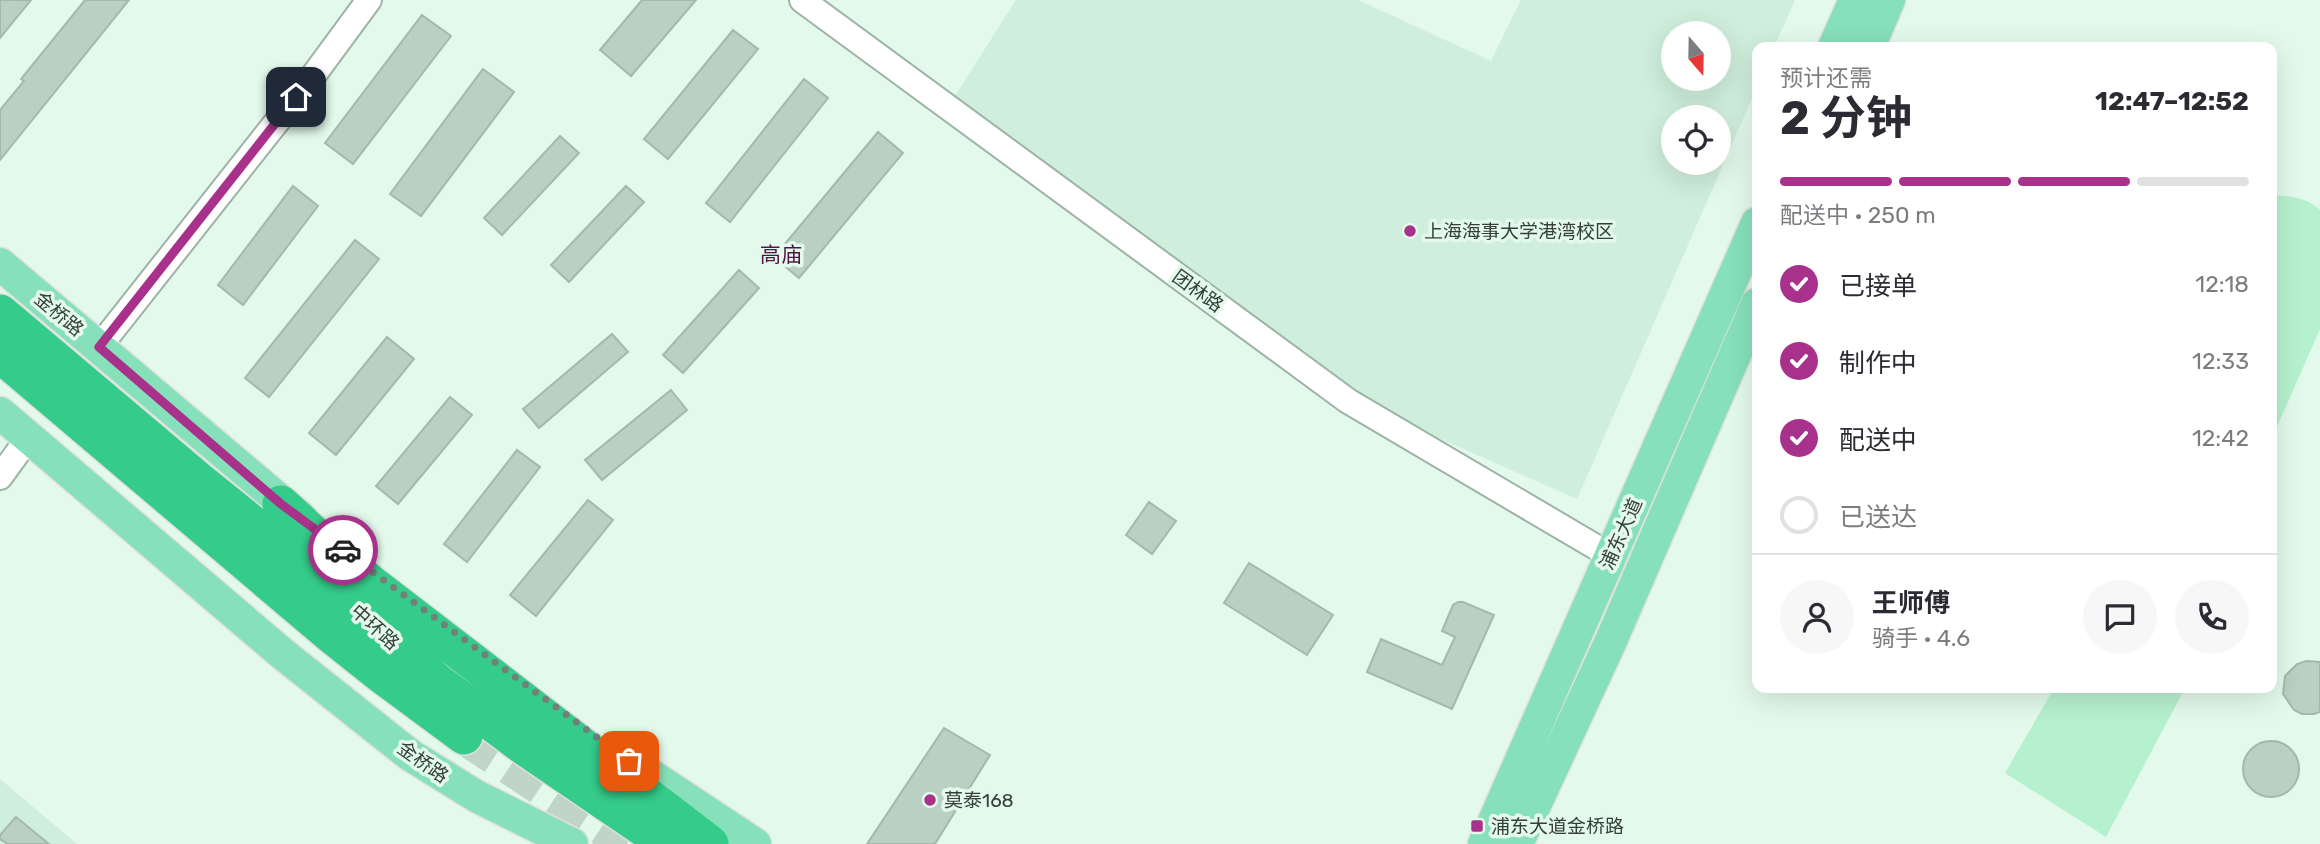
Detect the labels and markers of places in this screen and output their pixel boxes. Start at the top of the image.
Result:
pin [266,67,326,127]
place label: 上海海事大学港湾校区 [1424,220,1614,243]
marker: 上海海事大学港湾校区 [1402,223,1418,239]
pin [599,731,659,791]
place label: 莫泰168 [944,789,1014,812]
marker: 莫泰168 [922,792,938,808]
place label: 浦东大道金桥路 [1491,815,1624,838]
marker: 浦东大道金桥路 [1469,818,1485,834]

